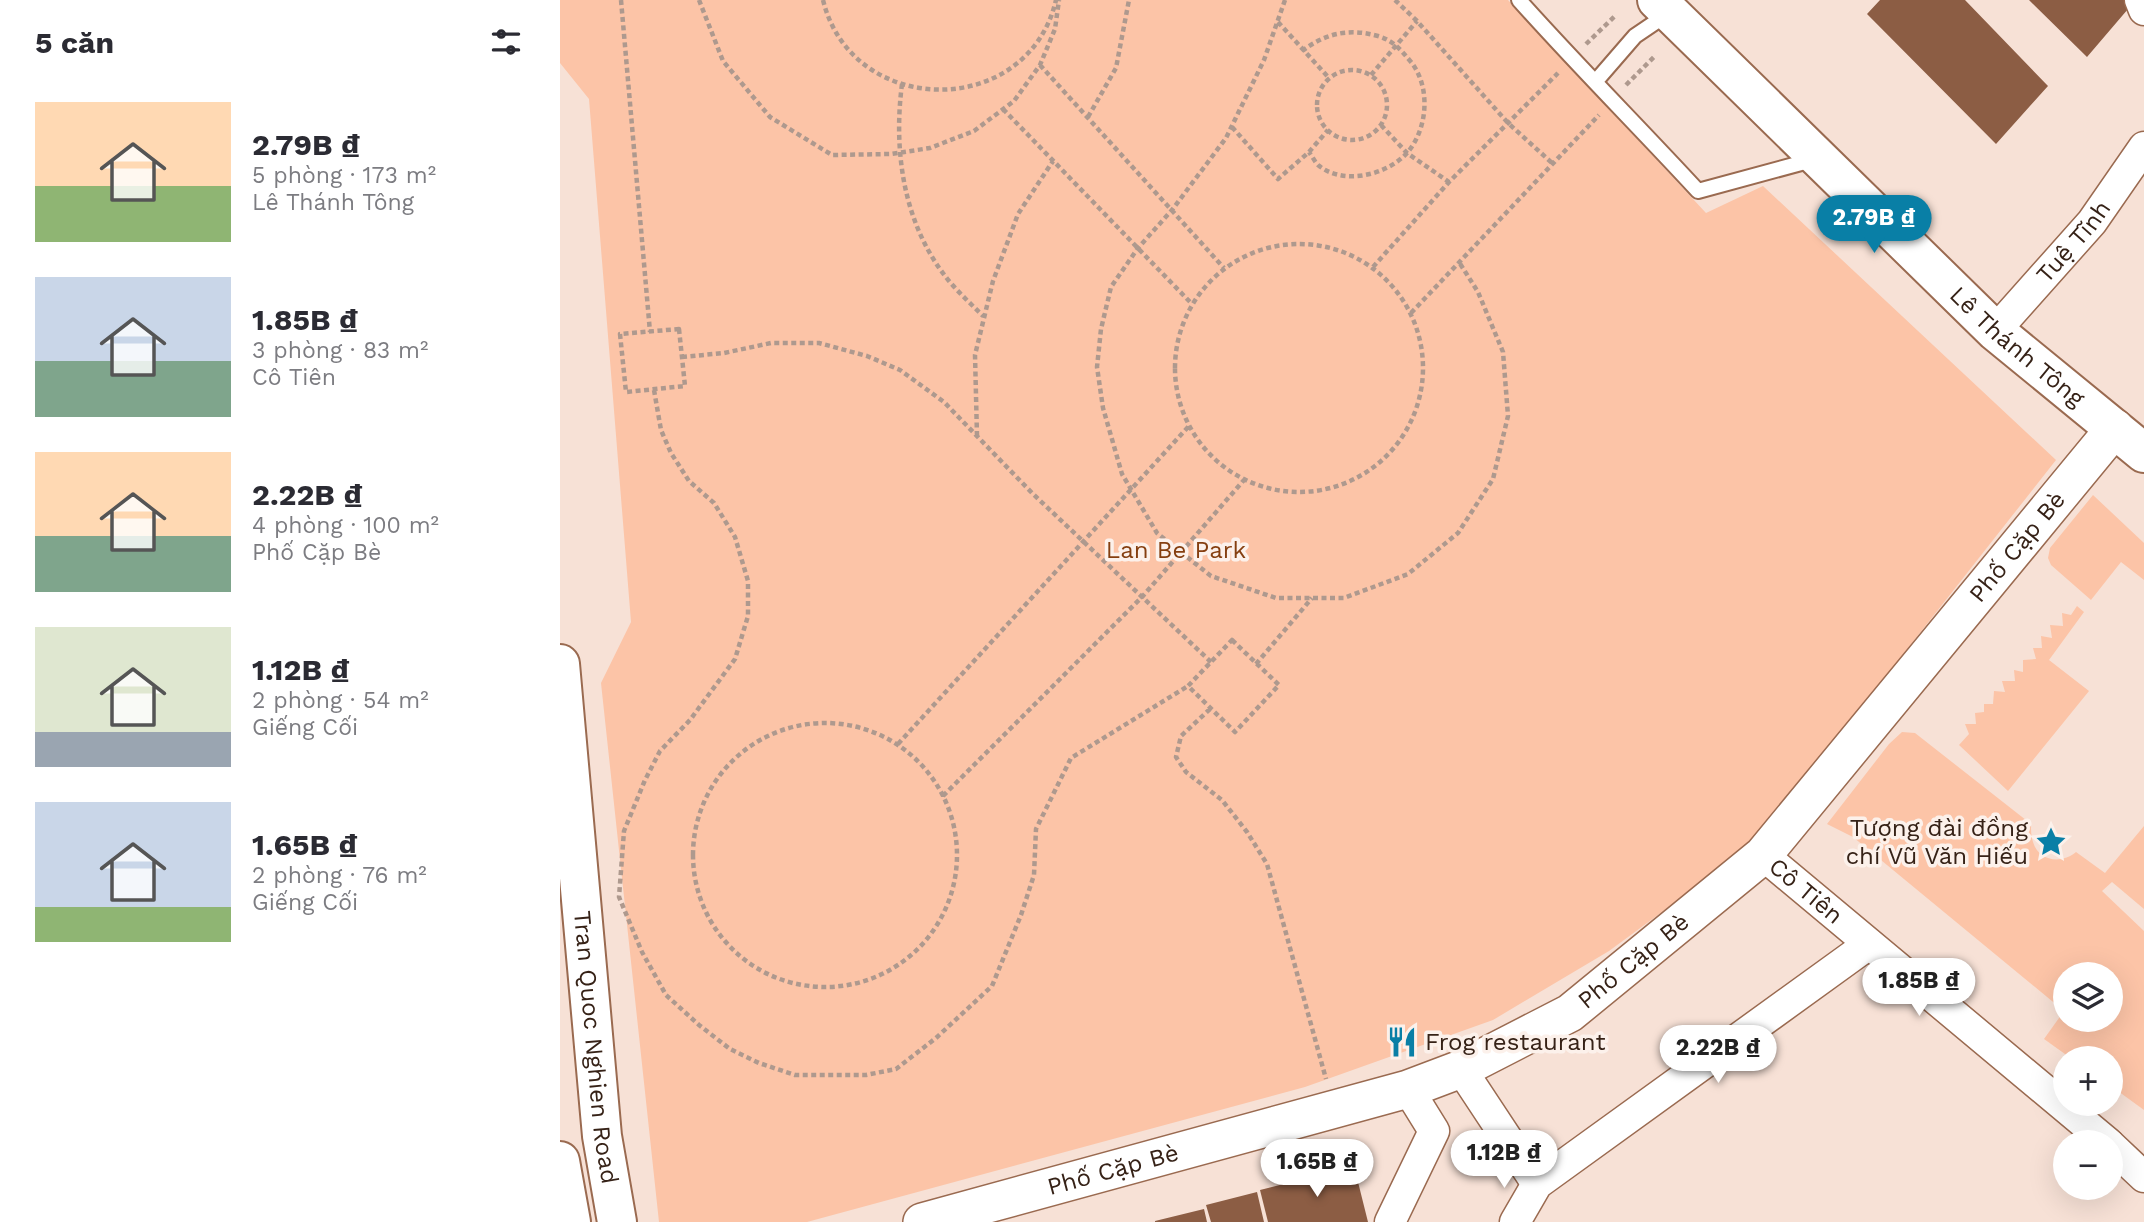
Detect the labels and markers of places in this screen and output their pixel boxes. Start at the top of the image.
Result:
pin: 2.79B ₫ [1809,196,1939,255]
place label: Tượng đài đồng chí Vũ Văn Hiếu [1846,814,2028,870]
place icon: Tượng đài đồng chí Vũ Văn Hiếu [2034,825,2068,859]
pin: 1.85B ₫ [1854,958,1984,1018]
restaurant icon: Frog restaurant [1385,1025,1419,1059]
pin: 2.22B ₫ [1653,1026,1783,1085]
place label: Frog restaurant [1425,1028,1606,1056]
pin: 1.12B ₫ [1439,1130,1569,1190]
pin: 1.65B ₫ [1252,1140,1382,1199]

